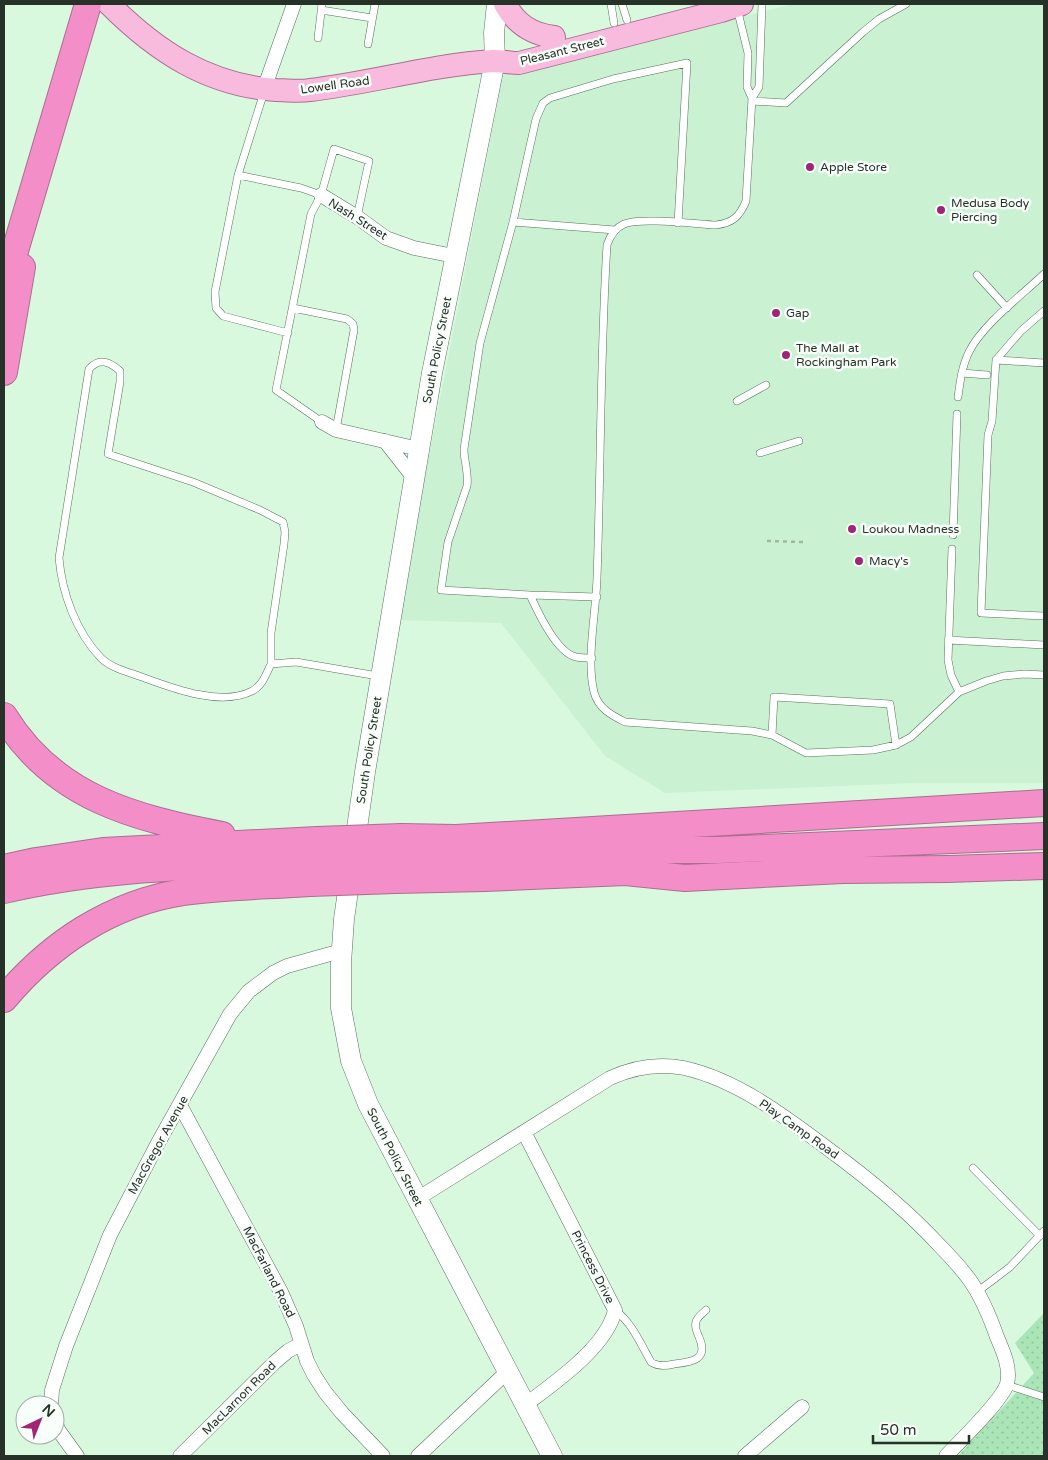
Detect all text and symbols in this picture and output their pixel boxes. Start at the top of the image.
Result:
street label: Pleasant Street [518,34,606,68]
street label: Lowell Road [300,73,370,97]
place label: Apple Store [820,160,887,174]
marker: Apple Store [804,161,816,173]
street label: Nash Street [326,195,390,243]
place label: Medusa Body Piercing [951,196,1030,224]
marker: Medusa Body Piercing [935,204,947,216]
street label: South Policy Street [420,295,454,405]
place label: Gap [786,306,809,320]
marker: Gap [770,307,782,319]
place label: The Mall at Rockingham Park [796,341,897,369]
marker: The Mall at Rockingham Park [780,349,792,361]
place label: Loukou Madness [862,522,959,536]
marker: Loukou Madness [846,523,858,535]
place label: Macy's [869,554,909,568]
marker: Macy's [853,555,865,567]
street label: South Policy Street [354,695,384,805]
street label: MacGregor Avenue [125,1093,191,1197]
street label: Play Camp Road [756,1096,842,1162]
street label: South Policy Street [364,1106,426,1209]
street label: MacFarland Road [240,1224,298,1320]
street label: Princess Drive [569,1228,618,1306]
street label: MacLarnon Road [199,1358,279,1438]
north arrow [15,1395,65,1445]
text: N [39,1401,58,1421]
scale bar [873,1412,969,1444]
text: 50 m [880,1421,917,1439]

